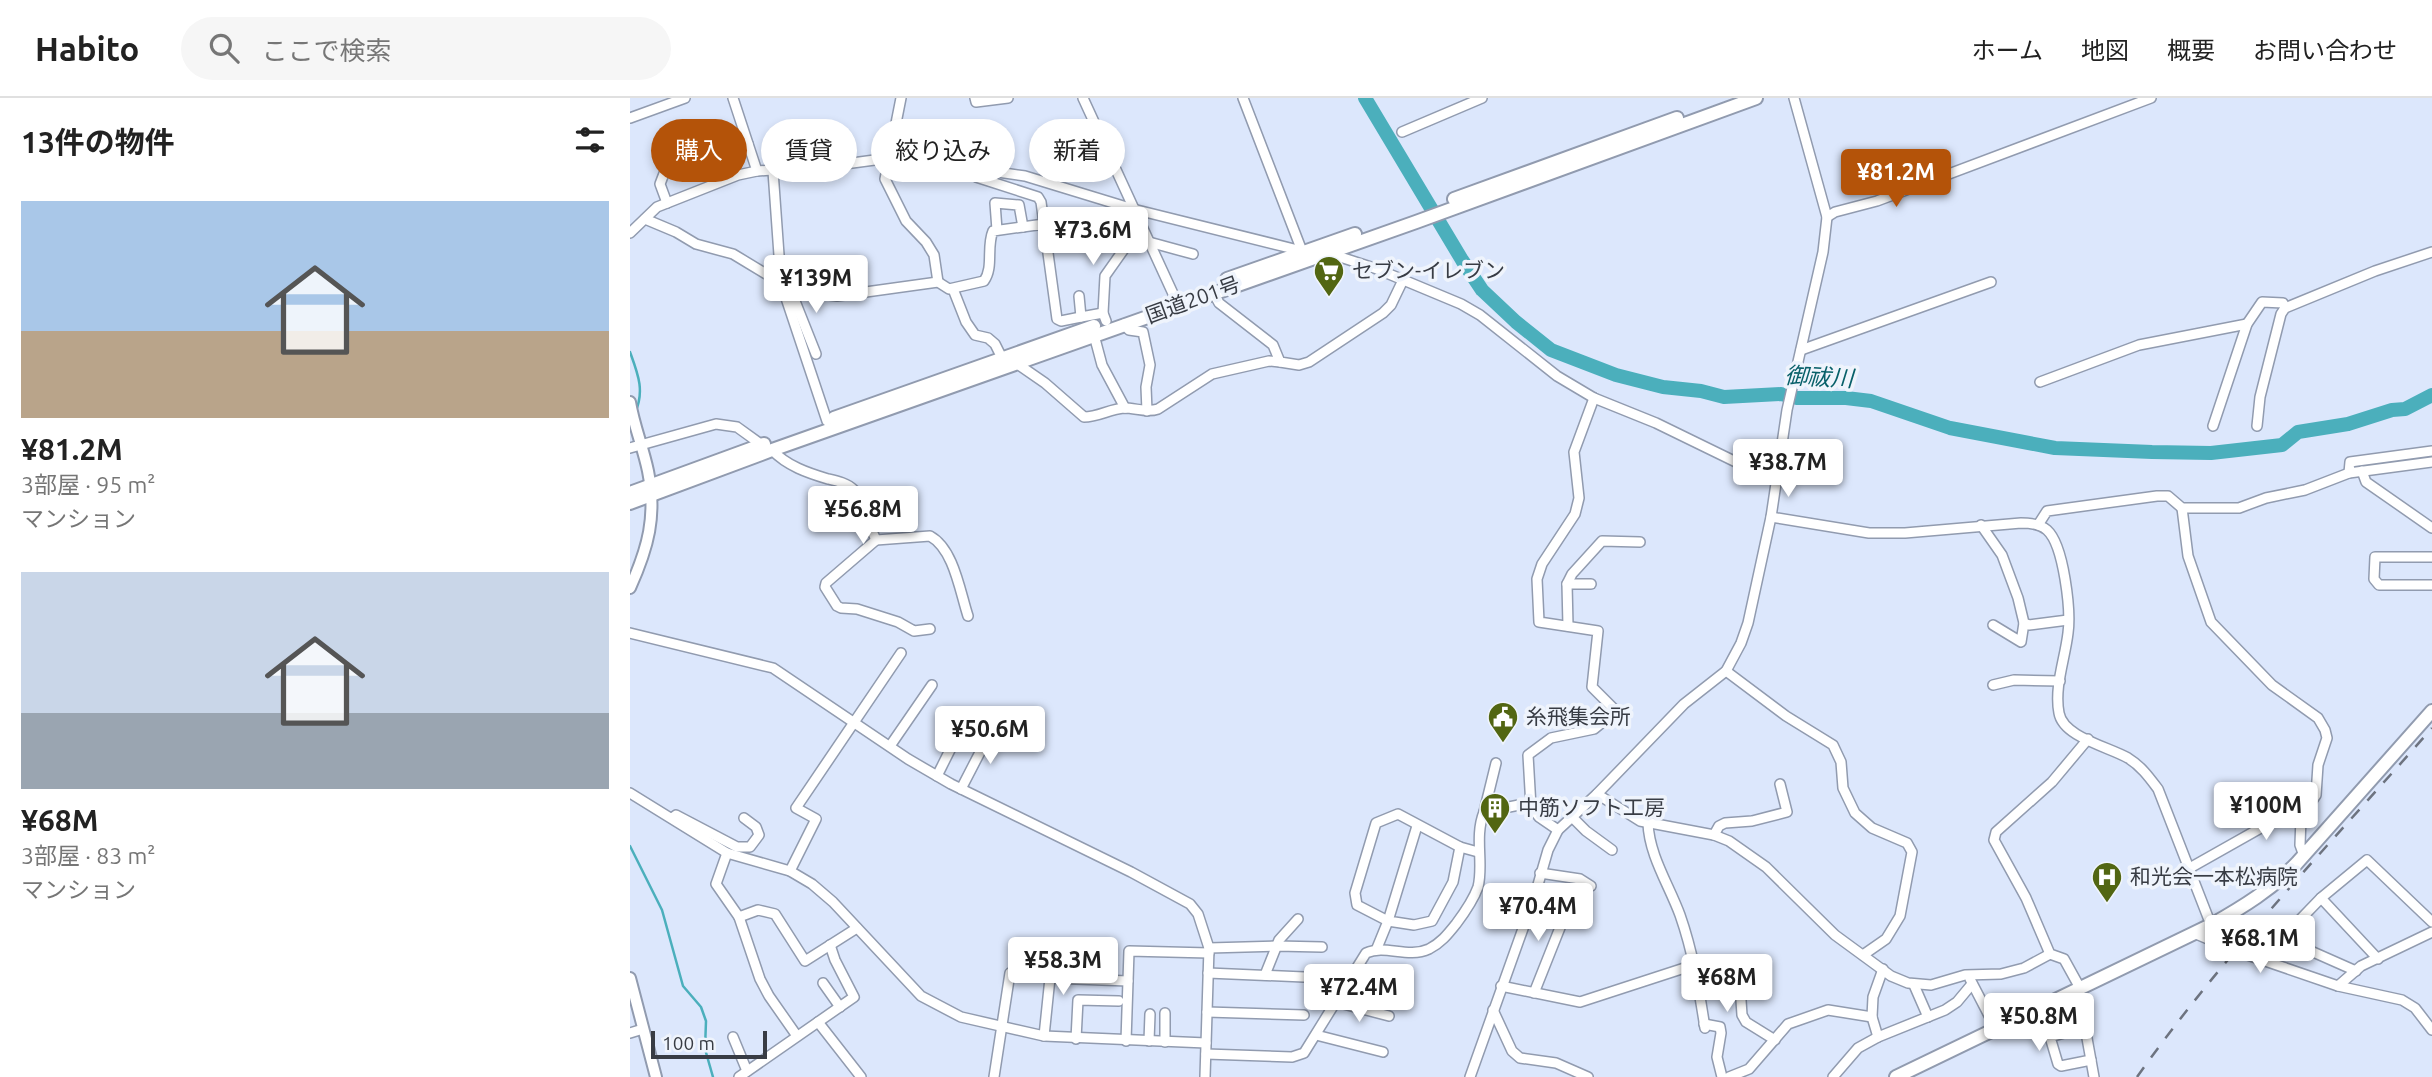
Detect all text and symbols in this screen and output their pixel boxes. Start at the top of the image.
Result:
search box [181,17,671,80]
icon: search [205,29,243,67]
text: Habito [35,30,139,67]
text: ここで検索 [261,36,391,65]
text: ホーム [1972,37,2043,64]
text: 地図 [2081,37,2129,64]
text: 概要 [2167,37,2215,64]
text: お問い合わせ [2253,37,2397,64]
chip: 購入 [651,119,747,182]
chip: 賃貸 [761,119,857,182]
chip: 絞り込み [871,119,1015,182]
chip: 新着 [1029,119,1125,182]
icon: filters [571,121,609,159]
text: 13件の物件 [21,125,175,159]
pin: ¥81.2M [1839,150,1953,209]
text: ¥81.2M [1857,159,1935,184]
pin: ¥73.6M [1036,208,1150,267]
text: ¥73.6M [1054,217,1132,242]
icon: home [252,247,378,373]
supermarket icon: セブン-イレブン [1312,254,1346,298]
pin: ¥139M [767,256,865,315]
place label: セブン-イレブン [1352,258,1505,282]
text: ¥139M [780,265,852,290]
street label: 国道201号 [1142,271,1243,327]
water label: 御祓川 [1784,362,1857,391]
text: ¥81.2M [21,432,123,466]
pin: ¥38.7M [1731,440,1845,499]
text: ¥38.7M [1749,449,1827,474]
text: 3部屋 · 95 m² [21,472,155,497]
pin: ¥56.8M [806,486,920,546]
text: ¥56.8M [824,496,902,521]
text: マンション [21,506,136,531]
icon: home [252,618,378,744]
public building icon: 糸飛集会所 [1486,700,1520,744]
place label: 糸飛集会所 [1526,704,1631,728]
pin: ¥50.6M [933,706,1047,766]
text: ¥50.6M [951,716,1029,741]
pin: ¥100M [2217,782,2315,842]
building icon: 中筋ソフト工房 [1478,791,1512,835]
text: ¥100M [2230,792,2302,817]
place label: 中筋ソフト工房 [1518,795,1665,819]
text: ¥68M [21,803,98,837]
text: 3部屋 · 83 m² [21,843,155,868]
hospital icon: 和光会一本松病院 [2090,860,2124,904]
place label: 和光会一本松病院 [2130,864,2298,888]
text: マンション [21,877,136,902]
pin: ¥70.4M [1481,884,1595,943]
text: ¥70.4M [1499,893,1577,918]
pin: ¥68.1M [2203,916,2317,975]
text: ¥68.1M [2221,925,2299,950]
pin: ¥58.3M [1006,937,1120,997]
text: ¥58.3M [1024,947,1102,972]
pin: ¥68M [1686,954,1768,1014]
pin: ¥72.4M [1302,964,1416,1024]
text: ¥68M [1697,964,1757,989]
text: ¥72.4M [1320,974,1398,999]
pin: ¥50.8M [1982,993,2096,1053]
text: ¥50.8M [2000,1003,2078,1028]
scale bar [651,1028,766,1060]
text: 100 m [662,1032,715,1054]

